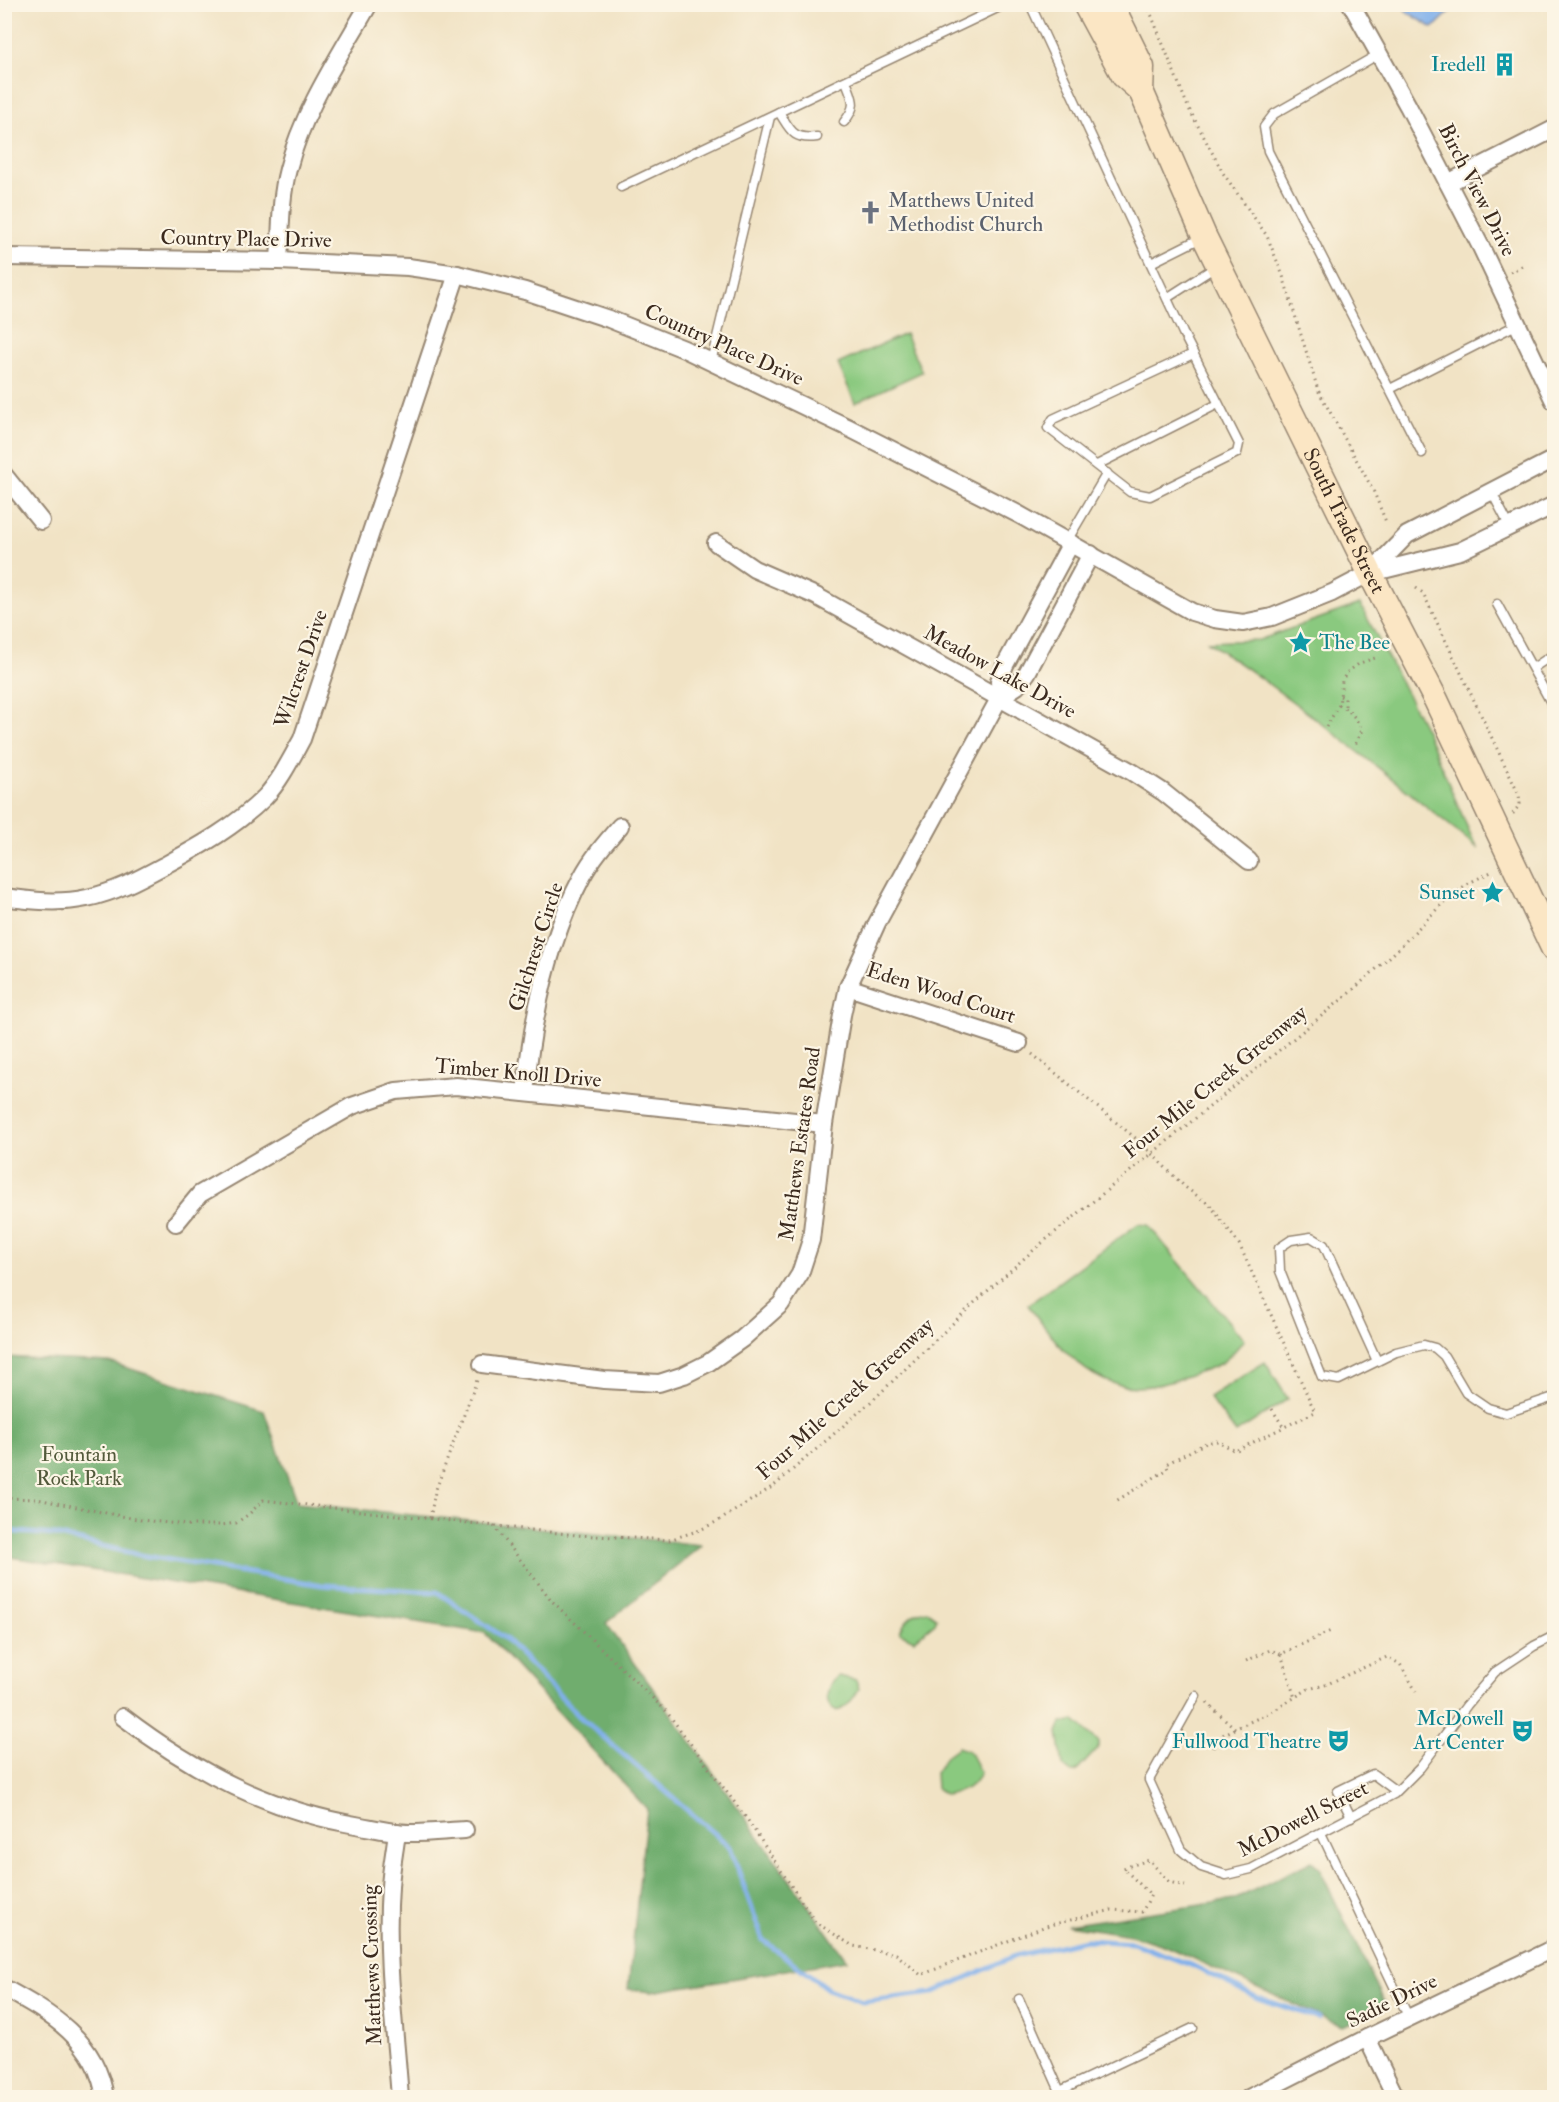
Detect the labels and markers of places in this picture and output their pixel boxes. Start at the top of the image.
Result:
place label: Iredell [1431,51,1487,78]
building icon: Iredell [1491,51,1517,77]
place label: Matthews United Methodist Church [888,187,1043,238]
church icon: Matthews United Methodist Church [857,199,883,225]
place icon: The Bee [1288,629,1314,655]
place label: The Bee [1319,629,1390,656]
place label: Sunset [1419,879,1475,906]
place icon: Sunset [1480,879,1506,905]
place label: McDowell Art Center [1412,1705,1505,1756]
theatre icon: McDowell Art Center [1509,1717,1535,1743]
place label: Fullwood Theatre [1172,1728,1321,1755]
theatre icon: Fullwood Theatre [1326,1728,1352,1754]

